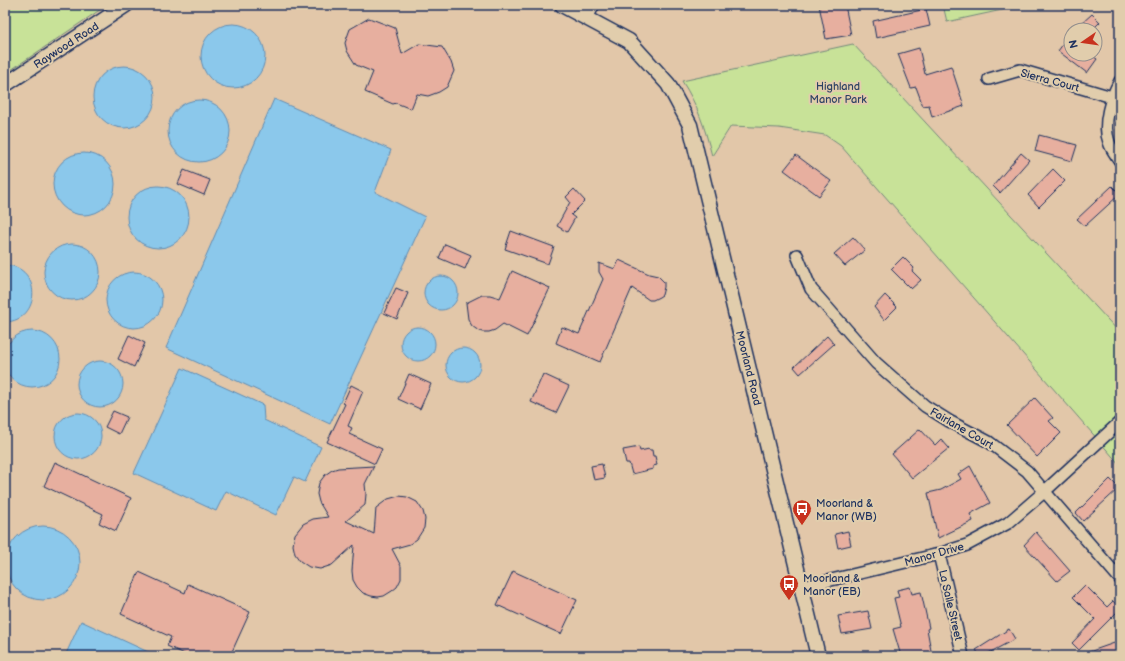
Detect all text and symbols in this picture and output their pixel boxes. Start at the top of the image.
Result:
street label: Raywood Road [31,20,101,71]
north arrow [1063,22,1103,62]
text: N [1066,39,1081,50]
street label: Sierra Court [1019,66,1081,95]
park label: Highland Manor Park [809,80,867,106]
street label: Moorland Road [733,329,764,407]
street label: Fairlane Court [928,405,996,452]
place label: Moorland & Manor (WB) [816,497,877,523]
bus stop icon: Moorland & Manor (WB) [791,498,813,526]
street label: Manor Drive [903,540,966,569]
street label: La Salle Street [936,568,965,642]
place label: Moorland & Manor (EB) [803,572,861,598]
bus stop icon: Moorland & Manor (EB) [778,573,800,601]

